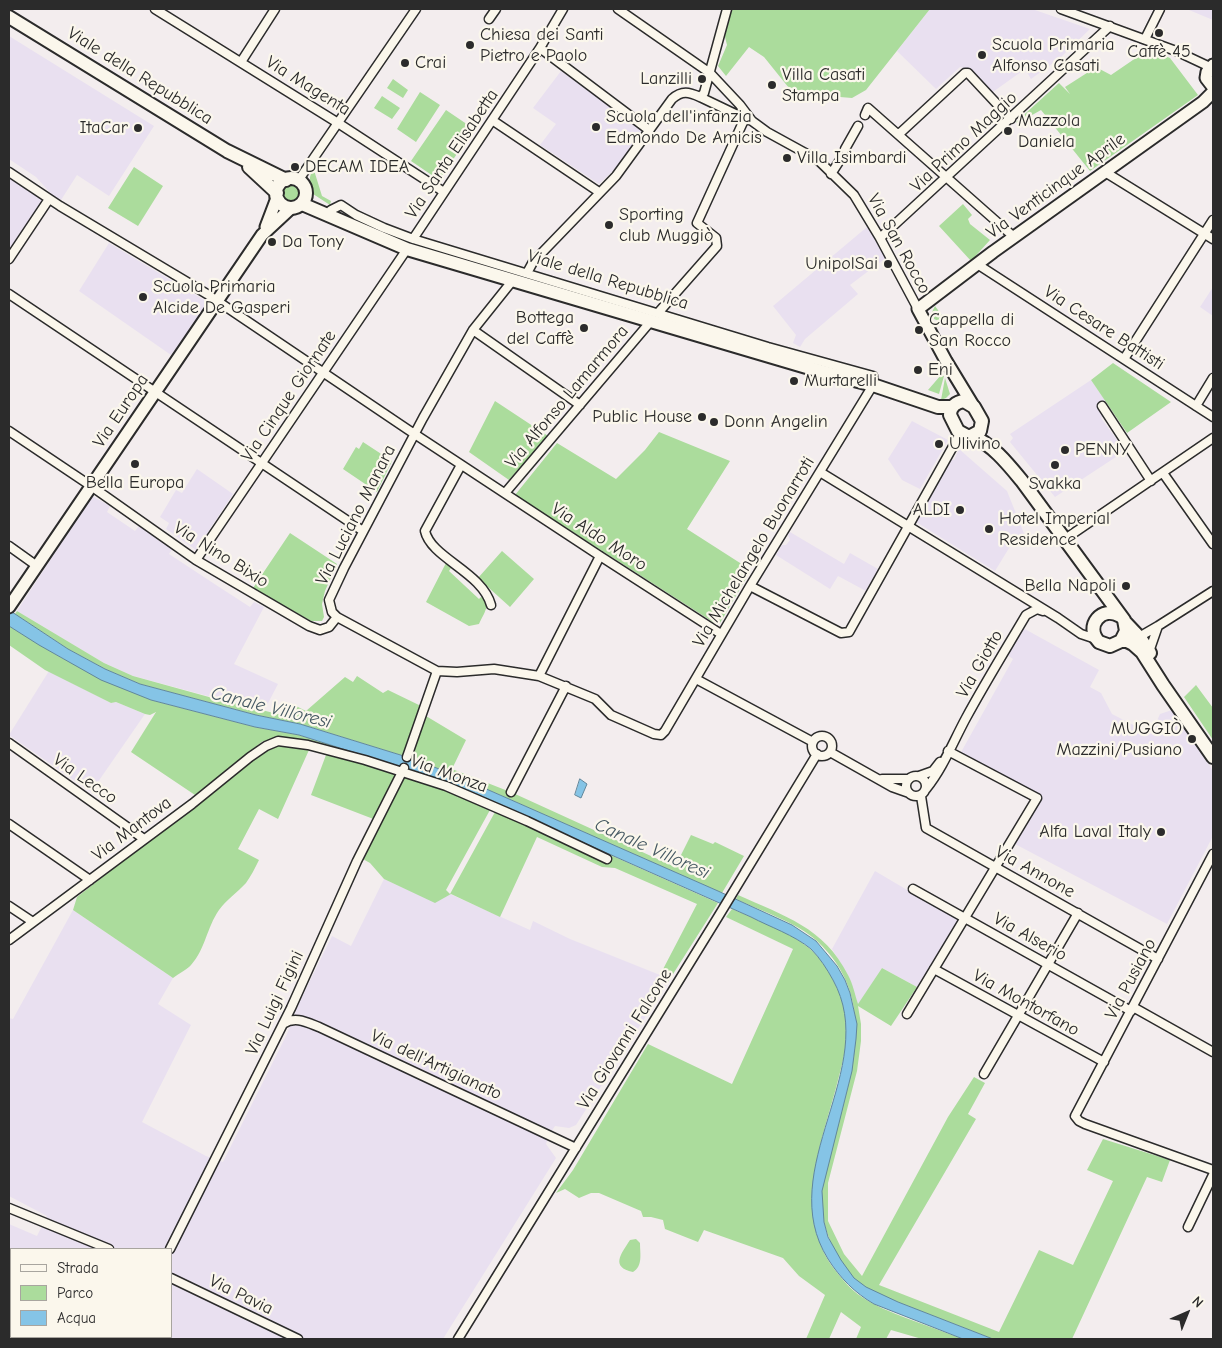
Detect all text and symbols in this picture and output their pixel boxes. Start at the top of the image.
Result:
street label: Viale della Repubblica [63,23,217,129]
place label: Chiesa dei Santi Pietro e Paolo [480,24,604,66]
marker: Caffè 45 [1153,27,1165,39]
place label: Scuola Primaria Alfonso Casati [992,34,1115,76]
marker: Chiesa dei Santi Pietro e Paolo [464,39,476,51]
place label: Caffè 45 [1127,41,1191,63]
marker: Scuola Primaria Alfonso Casati [976,49,988,61]
street label: Via Magenta [262,51,354,121]
place label: Crai [415,52,446,74]
marker: Crai [399,57,411,69]
place label: Villa Casati Stampa [782,64,865,106]
place label: Lanzilli [640,68,692,90]
marker: Lanzilli [696,73,708,85]
marker: Villa Casati Stampa [766,79,778,91]
street label: Via Santa Elisabetta [401,85,503,223]
street label: Via Primo Maggio [906,87,1022,197]
place label: Scuola dell'infanzia Edmondo De Amicis [606,106,762,148]
place label: Mazzola Daniela [1018,110,1080,152]
place label: ItaCar [80,117,128,139]
marker: Scuola dell'infanzia Edmondo De Amicis [590,121,602,133]
marker: ItaCar [132,122,144,134]
marker: Mazzola Daniela [1002,125,1014,137]
street label: Via Venticinque Aprile [982,128,1130,244]
place label: Villa Isimbardi [797,147,907,169]
marker: Villa Isimbardi [781,152,793,164]
place label: DECAM IDEA [305,156,409,178]
marker: DECAM IDEA [289,161,301,173]
street label: Via San Rocco [863,190,935,298]
place label: Sporting club Muggiò [619,204,713,246]
marker: Sporting club Muggiò [603,219,615,231]
place label: Da Tony [282,231,344,253]
marker: Da Tony [266,236,278,248]
street label: Viale della Repubblica [525,245,691,315]
place label: UnipolSai [805,253,878,275]
marker: UnipolSai [882,258,894,270]
place label: Scuola Primaria Alcide De Gasperi [153,276,291,318]
street label: Via Cesare Battisti [1040,281,1168,375]
marker: Scuola Primaria Alcide De Gasperi [137,291,149,303]
place label: Bottega del Caffè [507,307,574,350]
place label: Cappella di San Rocco [929,309,1014,352]
street label: Via Alfonso Lamarmora [501,321,633,473]
marker: Bottega del Caffè [578,322,590,334]
marker: Cappella di San Rocco [913,324,925,336]
street label: Via Cinque Giornate [237,326,341,466]
place label: Eni [928,359,953,381]
marker: Eni [912,364,924,376]
street label: Via Europa [88,370,154,452]
place label: Murtarelli [804,370,877,392]
marker: Murtarelli [788,375,800,387]
place label: Public House [592,406,692,428]
marker: Public House [696,411,708,423]
place label: Donn Angelin [724,411,828,433]
marker: Donn Angelin [708,416,720,428]
place label: Ulivino [949,433,1001,455]
marker: Ulivino [933,438,945,450]
place label: PENNY [1075,439,1130,461]
street label: Via Luciano Manara [311,441,401,589]
marker: PENNY [1059,444,1071,456]
street label: Via Michelangelo Buonarroti [688,453,820,651]
marker: Bella Europa [129,458,141,470]
marker: Svakka [1049,459,1061,471]
place label: Bella Europa [86,472,184,494]
place label: Svakka [1029,473,1081,495]
street label: Via Aldo Moro [547,498,651,576]
place label: ALDI [913,499,950,521]
marker: ALDI [954,504,966,516]
place label: Hotel Imperial Residence [999,508,1110,550]
street label: Via Nino Bixio [170,517,272,593]
marker: Hotel Imperial Residence [983,523,995,535]
place label: Bella Napoli [1024,575,1116,597]
marker: Bella Napoli [1120,580,1132,592]
street label: Via Giotto [952,626,1008,702]
water label: Canale Villoresi [208,682,334,734]
place label: MUGGIÒ Mazzini/Pusiano [1056,718,1182,761]
marker: MUGGIÒ Mazzini/Pusiano [1186,733,1198,745]
street label: Via Lecco [49,749,121,809]
street label: Via Monza [408,750,490,798]
street label: Via Mantova [88,792,176,866]
water label: Canale Villoresi [591,814,713,884]
place label: Alfa Laval Italy [1039,821,1151,843]
marker: Alfa Laval Italy [1155,826,1167,838]
street label: Via Annone [991,841,1079,903]
street label: Via Alserio [989,908,1071,966]
street label: Via Pusiano [1101,935,1161,1023]
street label: Via Luigi Figini [241,947,309,1059]
street label: Via Giovanni Falcone [573,965,677,1113]
street label: Via Montorfano [969,965,1083,1041]
street label: Via dell'Artigianato [367,1025,505,1105]
legend [10,1248,172,1338]
text: Strada [57,1259,99,1277]
street label: Via Pavia [205,1270,277,1320]
text: Parco [57,1284,93,1302]
north arrow [1162,1288,1212,1338]
text: N [1189,1293,1207,1311]
text: Acqua [57,1309,96,1327]

